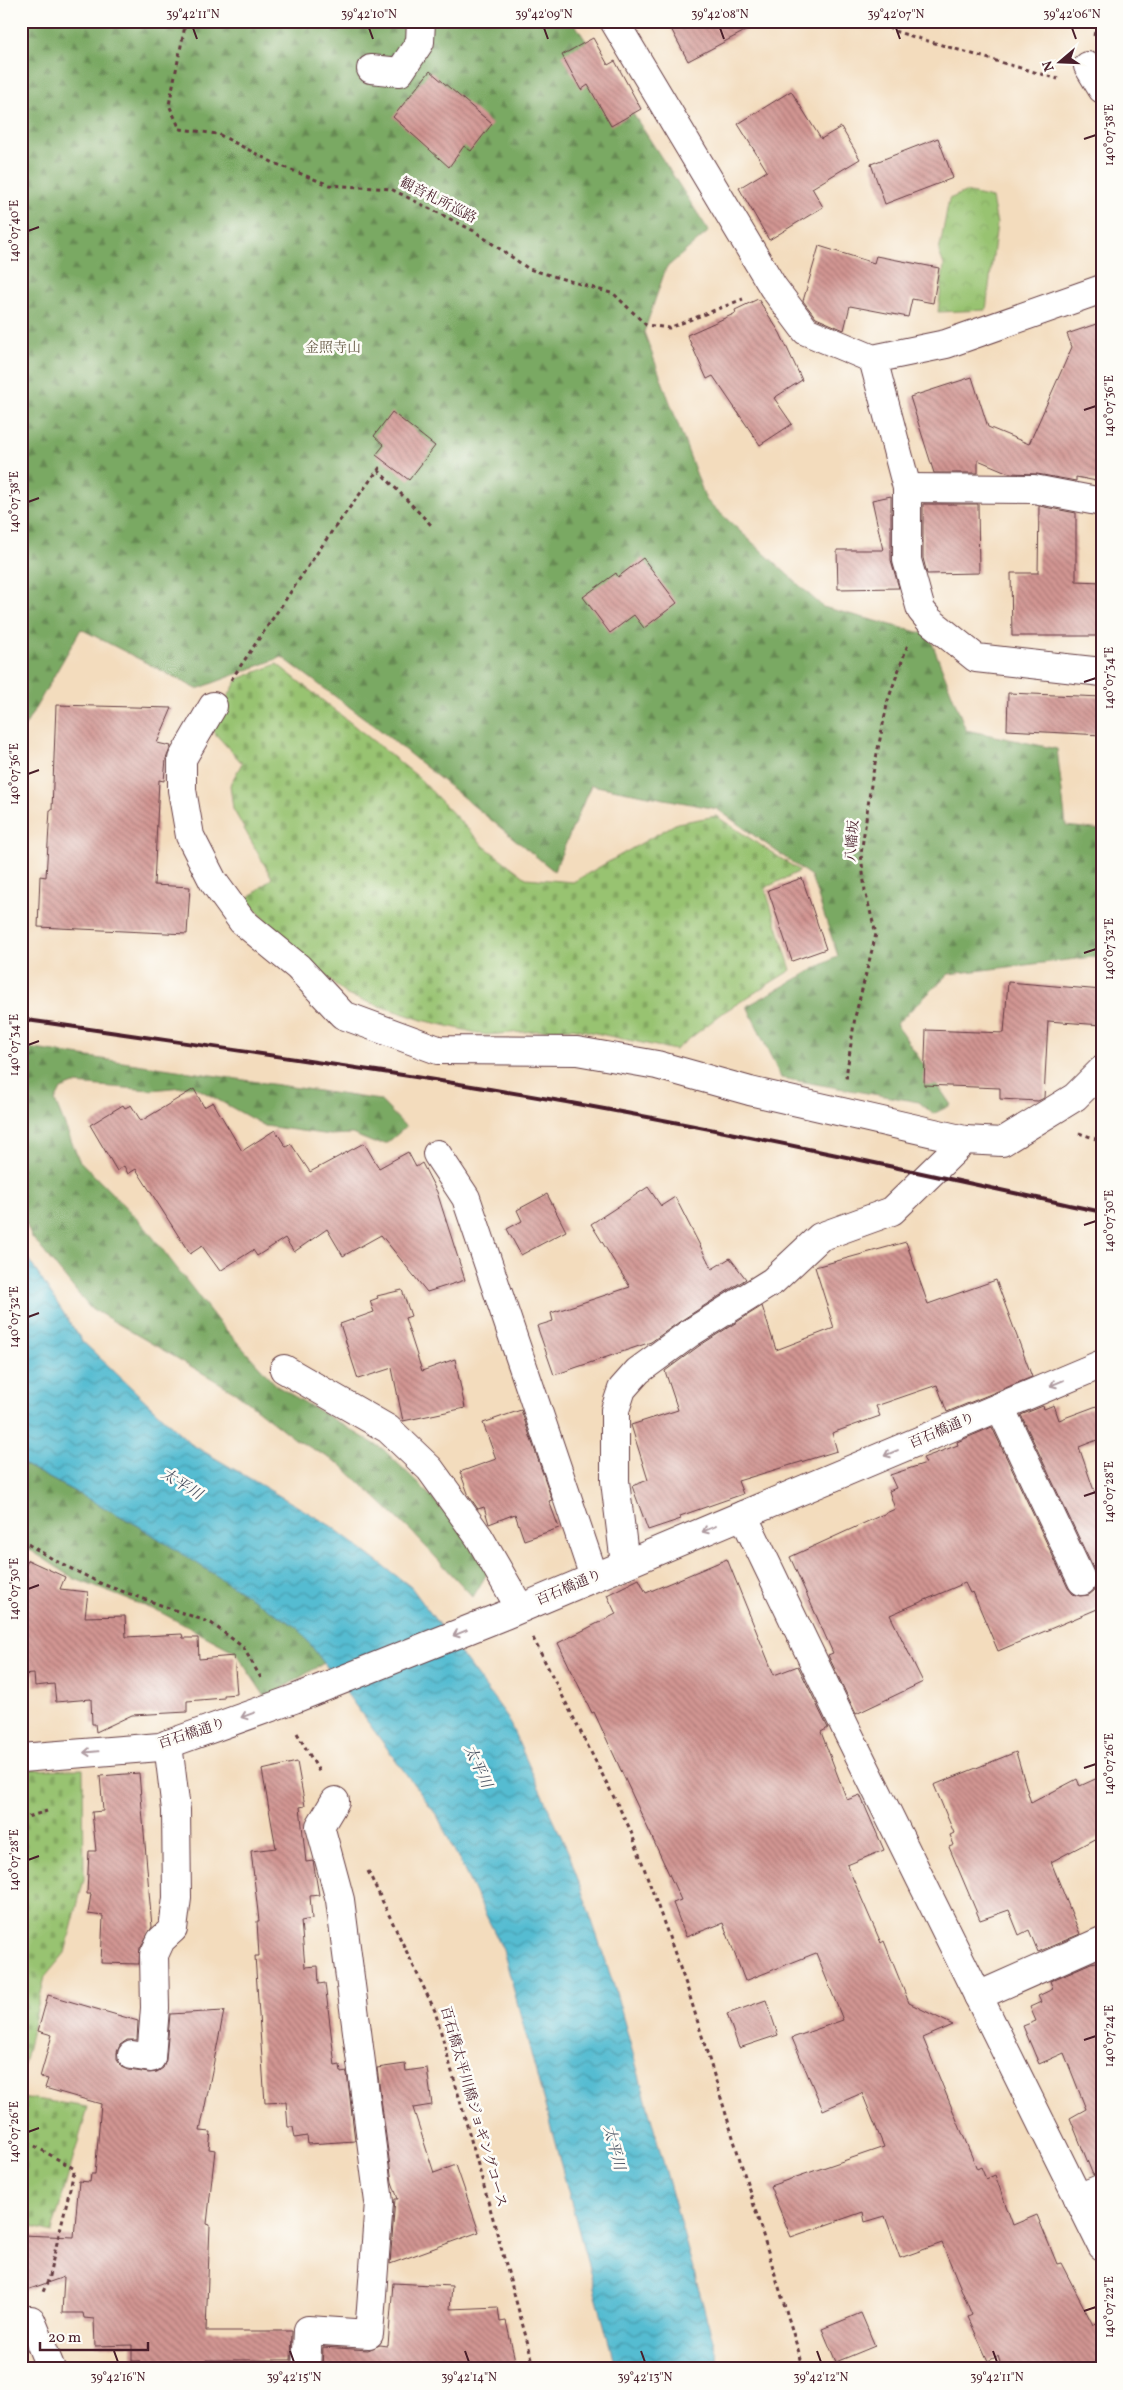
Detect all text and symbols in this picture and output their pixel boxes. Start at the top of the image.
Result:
text: 39°42'11"N [166,7,220,23]
text: 39°42'10"N [341,7,397,23]
text: 39°42'09"N [515,7,573,23]
text: 39°42'08"N [691,7,749,23]
text: 39°42'07"N [868,7,925,23]
text: 39°42'06"N [1043,7,1101,23]
north arrow [1036,38,1086,88]
text: N [1038,58,1060,74]
text: 140°07'38"E [1102,104,1118,166]
street label: 観音札所巡路 [396,173,480,229]
text: 140°07'40"E [7,200,23,262]
park label: 金照寺山 [305,339,361,358]
text: 140°07'36"E [1102,375,1118,437]
text: 140°07'38"E [7,471,23,533]
text: 140°07'34"E [1102,647,1118,709]
text: 140°07'36"E [7,743,23,805]
street label: 八幡坂 [842,819,864,863]
text: 140°07'32"E [1102,918,1118,980]
text: 140°07'34"E [7,1014,23,1076]
text: 140°07'30"E [1102,1190,1118,1252]
text: 140°07'32"E [7,1286,23,1348]
one-way arrow [1050,1379,1065,1388]
street label: 百石橋通り [906,1409,978,1453]
one-way arrow [884,1448,899,1458]
text: 140°07'28"E [1102,1461,1118,1523]
water label: 太平川 [156,1464,207,1507]
one-way arrow [702,1525,717,1535]
text: 140°07'30"E [7,1558,23,1620]
street label: 百石橋通り [533,1566,605,1610]
one-way arrow [453,1629,468,1638]
one-way arrow [241,1711,256,1720]
street label: 百石橋通り [156,1714,228,1754]
text: 140°07'26"E [1102,1733,1118,1795]
water label: 太平川 [458,1742,497,1794]
one-way arrow [84,1747,100,1757]
text: 140°07'28"E [7,1829,23,1891]
street label: 百石橋太平川橋ジョギングコース [435,2004,511,2210]
text: 140°07'24"E [1102,2005,1118,2067]
text: 140°07'26"E [7,2101,23,2163]
water label: 太平川 [597,2124,629,2174]
text: 140°07'22"E [1102,2276,1118,2338]
scale bar [40,2320,148,2352]
text: 20 m [48,2328,81,2349]
text: 39°42'16"N [91,2370,146,2386]
text: 39°42'15"N [267,2370,321,2386]
text: 39°42'14"N [441,2370,497,2386]
text: 39°42'13"N [617,2370,673,2386]
text: 39°42'12"N [793,2370,849,2386]
text: 39°42'11"N [970,2370,1024,2386]

